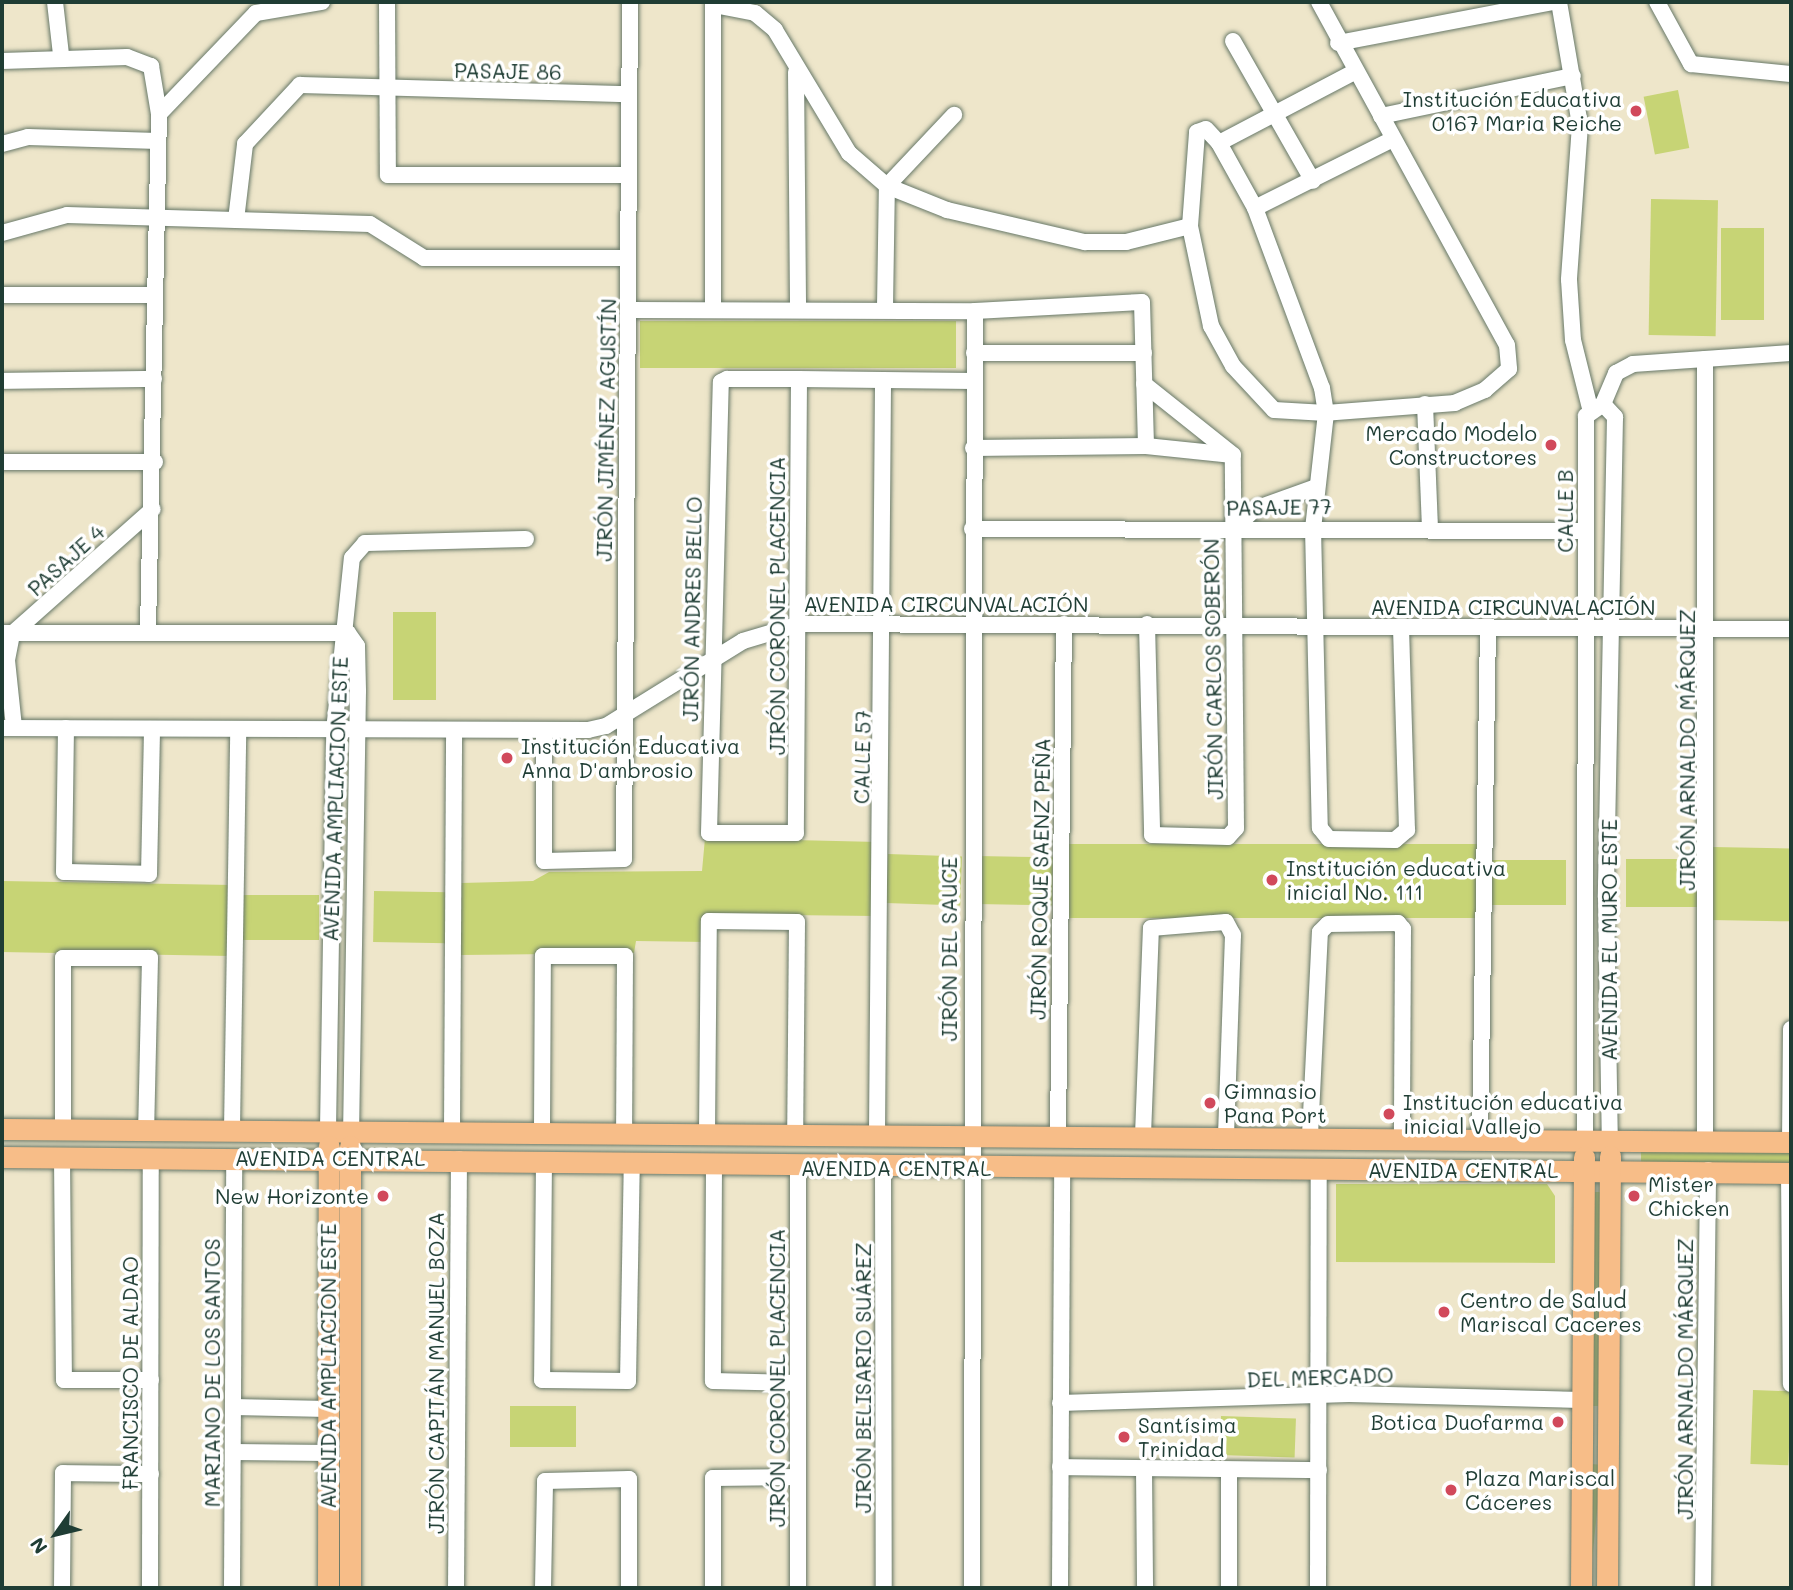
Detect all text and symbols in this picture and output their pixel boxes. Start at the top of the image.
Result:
street label: PASAJE 86 [454,57,562,85]
place label: Institución Educativa 0167 Maria Reiche [1403,86,1622,136]
marker: Institución Educativa 0167 Maria Reiche [1628,103,1644,119]
street label: JIRÓN JIMÉNEZ AGUSTÍN [591,298,621,562]
place label: Mercado Modelo Constructores [1366,420,1537,470]
marker: Mercado Modelo Constructores [1543,437,1559,453]
street label: JIRÓN CORONEL PLACENCIA [764,457,790,755]
street label: CALLE B [1552,469,1578,553]
street label: PASAJE 77 [1226,493,1332,521]
street label: JIRÓN ANDRES BELLO [677,496,707,722]
street label: PASAJE 4 [22,519,110,601]
street label: JIRÓN CARLOS SOBERÓN [1198,538,1228,800]
street label: AVENIDA CIRCUNVALACIÓN [804,591,1088,617]
street label: AVENIDA CIRCUNVALACIÓN [1371,594,1655,620]
street label: JIRÓN ARNALDO MÁRQUEZ [1674,609,1700,891]
street label: AVENIDA AMPLIACION ESTE [317,656,353,942]
street label: CALLE 57 [849,710,875,804]
place label: Institución Educativa Anna D'ambrosio [521,733,740,783]
street label: JIRÓN ROQUE SAENZ PEÑA [1025,738,1055,1020]
marker: Institución Educativa Anna D'ambrosio [499,750,515,766]
street label: AVENIDA EL MURO ESTE [1596,819,1622,1061]
place label: Institución educativa inicial No. 111 [1286,855,1506,905]
street label: JIRÓN DEL SAUCE [936,857,962,1041]
marker: Institución educativa inicial No. 111 [1264,872,1280,888]
place label: Gimnasio Pana Port [1224,1078,1326,1128]
place label: Institución educativa inicial Vallejo [1403,1089,1623,1139]
marker: Gimnasio Pana Port [1202,1095,1218,1111]
marker: Institución educativa inicial Vallejo [1381,1106,1397,1122]
street label: AVENIDA CENTRAL [235,1145,425,1171]
street label: AVENIDA CENTRAL [801,1155,991,1181]
street label: AVENIDA CENTRAL [1368,1157,1558,1183]
place label: Mister Chicken [1648,1171,1729,1221]
place label: New Horizonte [215,1183,369,1209]
marker: New Horizonte [375,1188,391,1204]
marker: Mister Chicken [1626,1188,1642,1204]
street label: JIRÓN CAPITÁN MANUEL BOZA [423,1212,449,1534]
street label: AVENIDA AMPLIACION ESTE [315,1223,341,1509]
street label: JIRÓN CORONEL PLACENCIA [764,1229,790,1527]
street label: JIRÓN ARNALDO MÁRQUEZ [1672,1238,1698,1520]
street label: MARIANO DE LOS SANTOS [199,1239,225,1507]
street label: JIRÓN BELISARIO SUÁREZ [850,1243,876,1513]
street label: FRANCISCO DE ALDAO [117,1256,143,1490]
place label: Centro de Salud Mariscal Caceres [1460,1287,1642,1337]
marker: Centro de Salud Mariscal Caceres [1434,1302,1454,1322]
street label: DEL MERCADO [1246,1362,1394,1392]
place label: Botica Duofarma [1371,1409,1544,1435]
place label: Santísima Trinidad [1138,1412,1237,1462]
marker: Botica Duofarma [1550,1414,1566,1430]
marker: Santísima Trinidad [1116,1429,1132,1445]
place label: Plaza Mariscal Cáceres [1465,1465,1615,1515]
marker: Plaza Mariscal Cáceres [1443,1482,1459,1498]
north arrow [21,1499,91,1569]
text: N [24,1533,53,1559]

